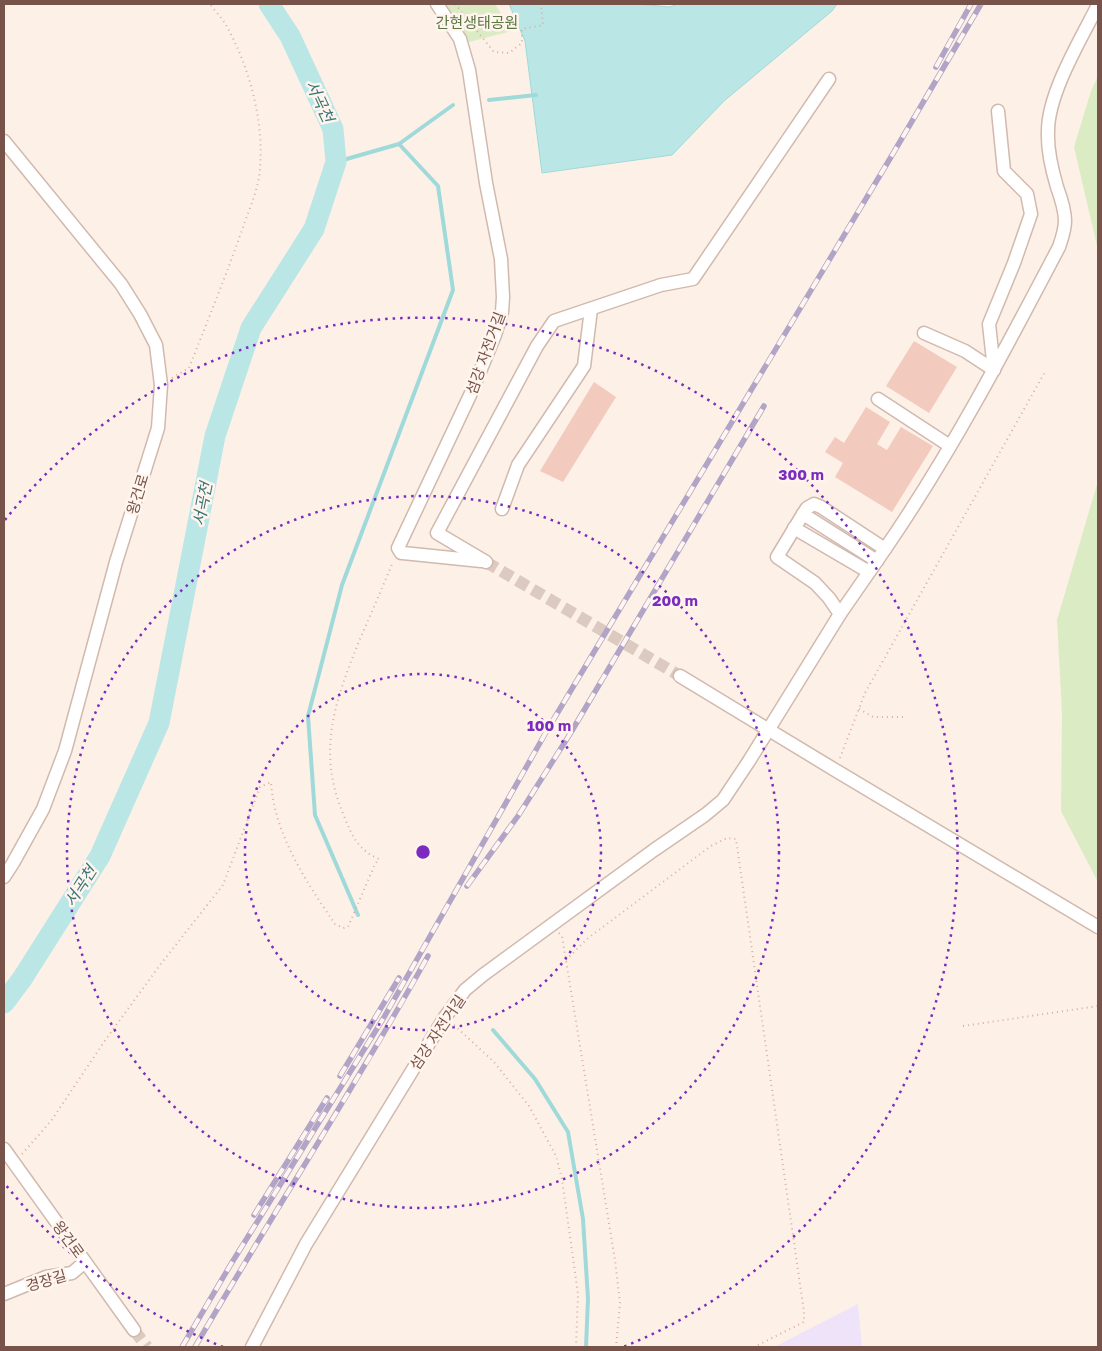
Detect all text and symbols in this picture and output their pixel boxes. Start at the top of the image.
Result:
park label: 간현생태공원 [436,13,518,31]
water label: 서곡천 [302,77,339,127]
street label: 섬강 자전거길 [462,309,508,397]
text: 300 m [778,465,824,483]
street label: 왕건로 [122,472,152,516]
water label: 서곡천 [188,478,216,528]
text: 200 m [652,591,698,609]
text: 100 m [527,716,571,734]
centre of rings [414,843,432,861]
water label: 서곡천 [60,860,102,910]
street label: 섬강 자전거길 [405,991,469,1073]
street label: 왕건로 [50,1217,88,1261]
street label: 경장길 [24,1266,68,1294]

